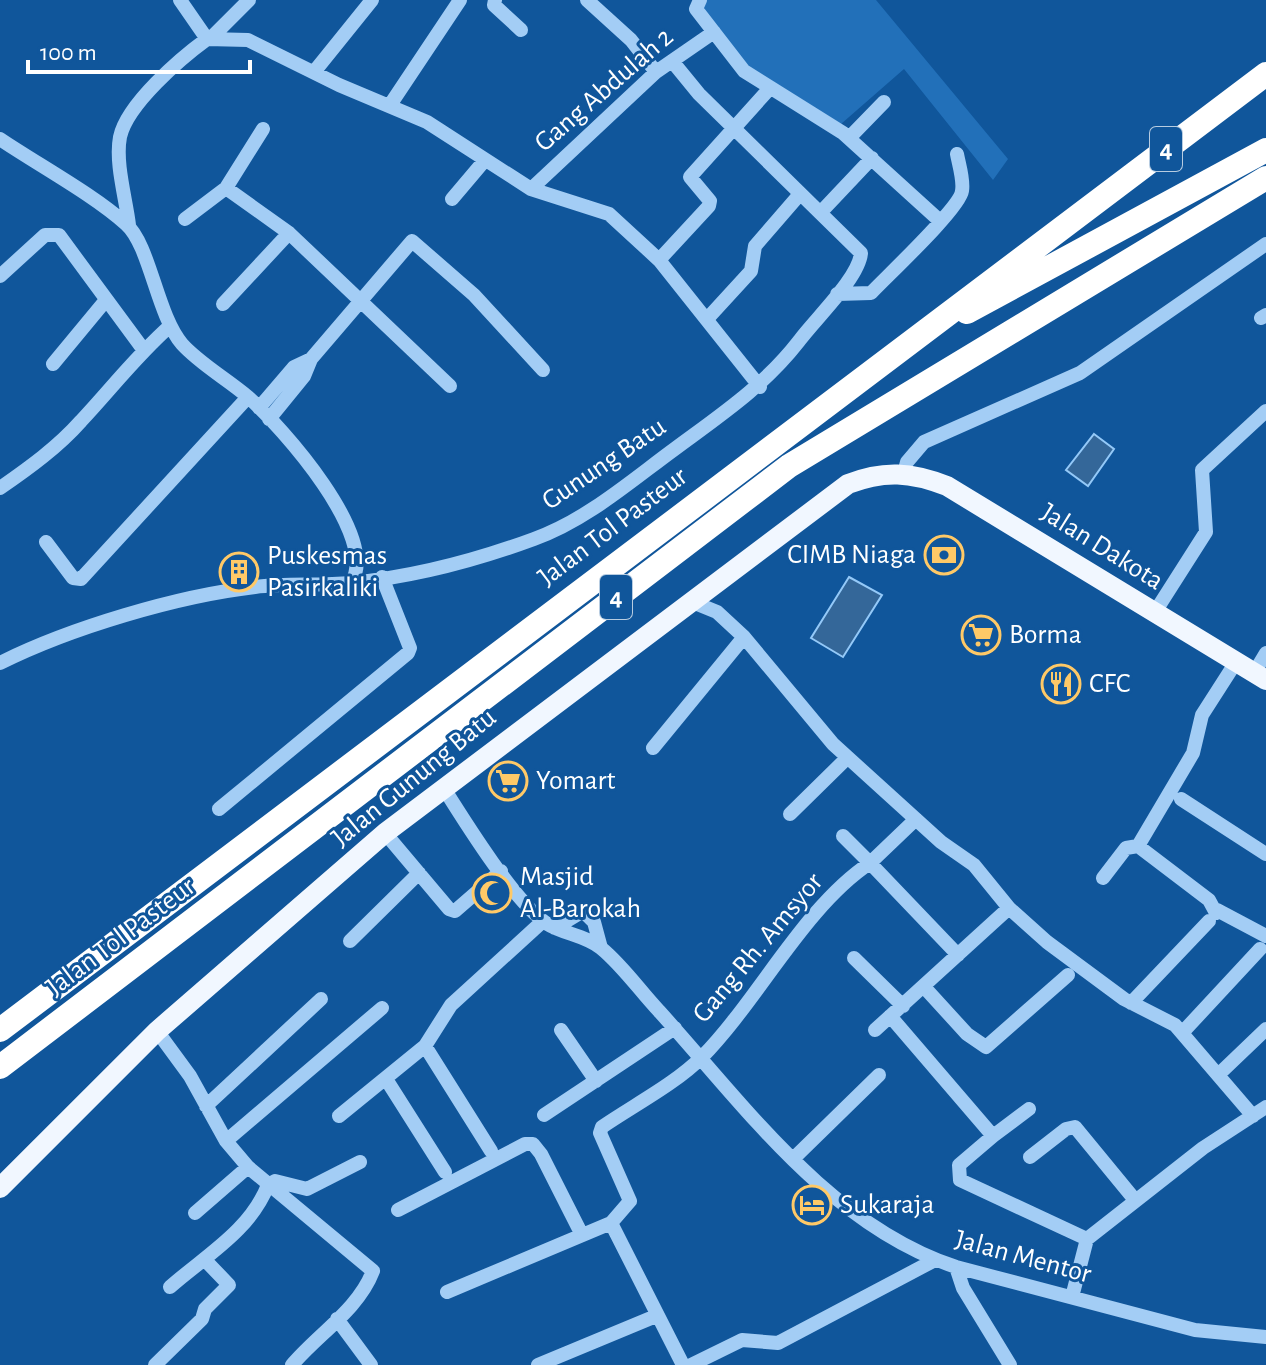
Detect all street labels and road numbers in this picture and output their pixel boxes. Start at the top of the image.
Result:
street label: Gang Abdulah 2 [530,23,678,157]
road number: 4 [1150,127,1182,171]
street label: Gunung Batu [537,413,671,515]
street label: Jalan Tol Pasteur [533,462,693,592]
street label: Jalan Dakota [1036,498,1168,596]
road number: 4 [600,575,632,619]
street label: Jalan Gunung Batu [327,703,501,853]
street label: Gang Rh. Amsyor [688,868,828,1028]
street label: Jalan Tol Pasteur [41,872,201,1002]
street label: Jalan Mentor [952,1225,1094,1289]

